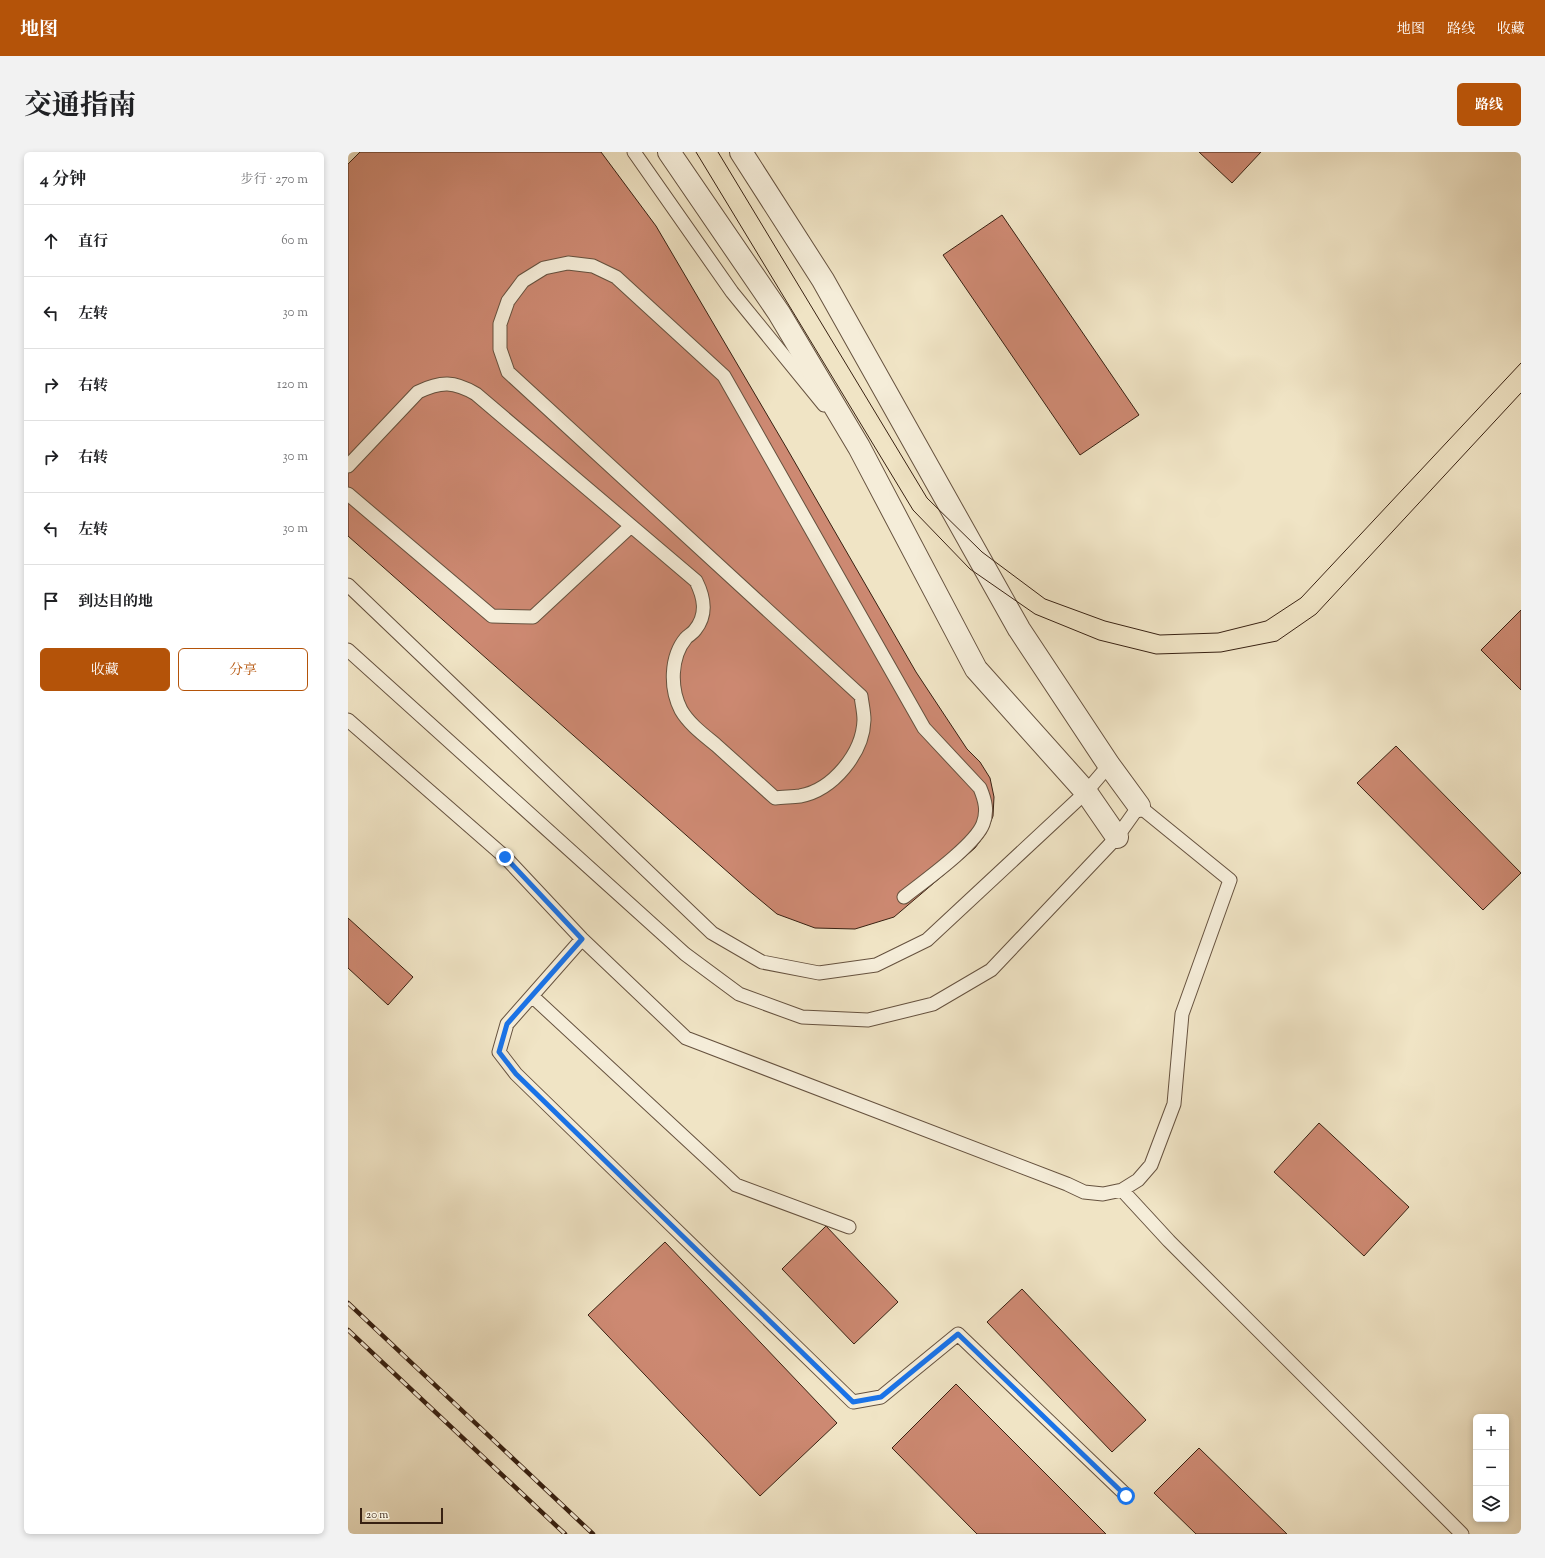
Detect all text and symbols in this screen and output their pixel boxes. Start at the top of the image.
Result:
text: 地图 [20,17,58,44]
text: 地图 [1397,20,1425,40]
text: 路线 [1447,20,1475,40]
text: 收藏 [1497,20,1525,40]
button: 路线 [1457,83,1521,126]
text: 交通指南 [24,87,136,127]
text: 4 分钟 [40,168,86,192]
text: 步行 · 270 m [240,171,308,189]
icon: ahead [40,230,62,252]
text: 直行 [78,232,108,253]
text: 60 m [281,232,308,250]
icon: left [40,302,62,324]
text: 左转 [78,304,108,325]
text: 30 m [282,304,308,322]
icon: right [40,374,62,396]
text: 右转 [78,376,108,397]
text: 120 m [277,376,308,394]
icon: right [40,446,62,468]
text: 右转 [78,448,108,469]
text: 30 m [282,448,308,466]
icon: left [40,518,62,540]
text: 左转 [78,520,108,541]
text: 30 m [282,520,308,538]
icon: arrive [40,590,62,612]
text: 到达目的地 [78,592,153,613]
button: 收藏 [40,648,170,691]
button: 分享 [178,648,308,691]
route end [496,848,514,866]
map controls [1473,1414,1509,1522]
button: + [1473,1414,1509,1450]
button: − [1473,1450,1509,1486]
button: layers [1473,1486,1509,1522]
route start [1117,1487,1135,1505]
scale bar [360,1506,443,1525]
text: 20 m [366,1507,388,1523]

